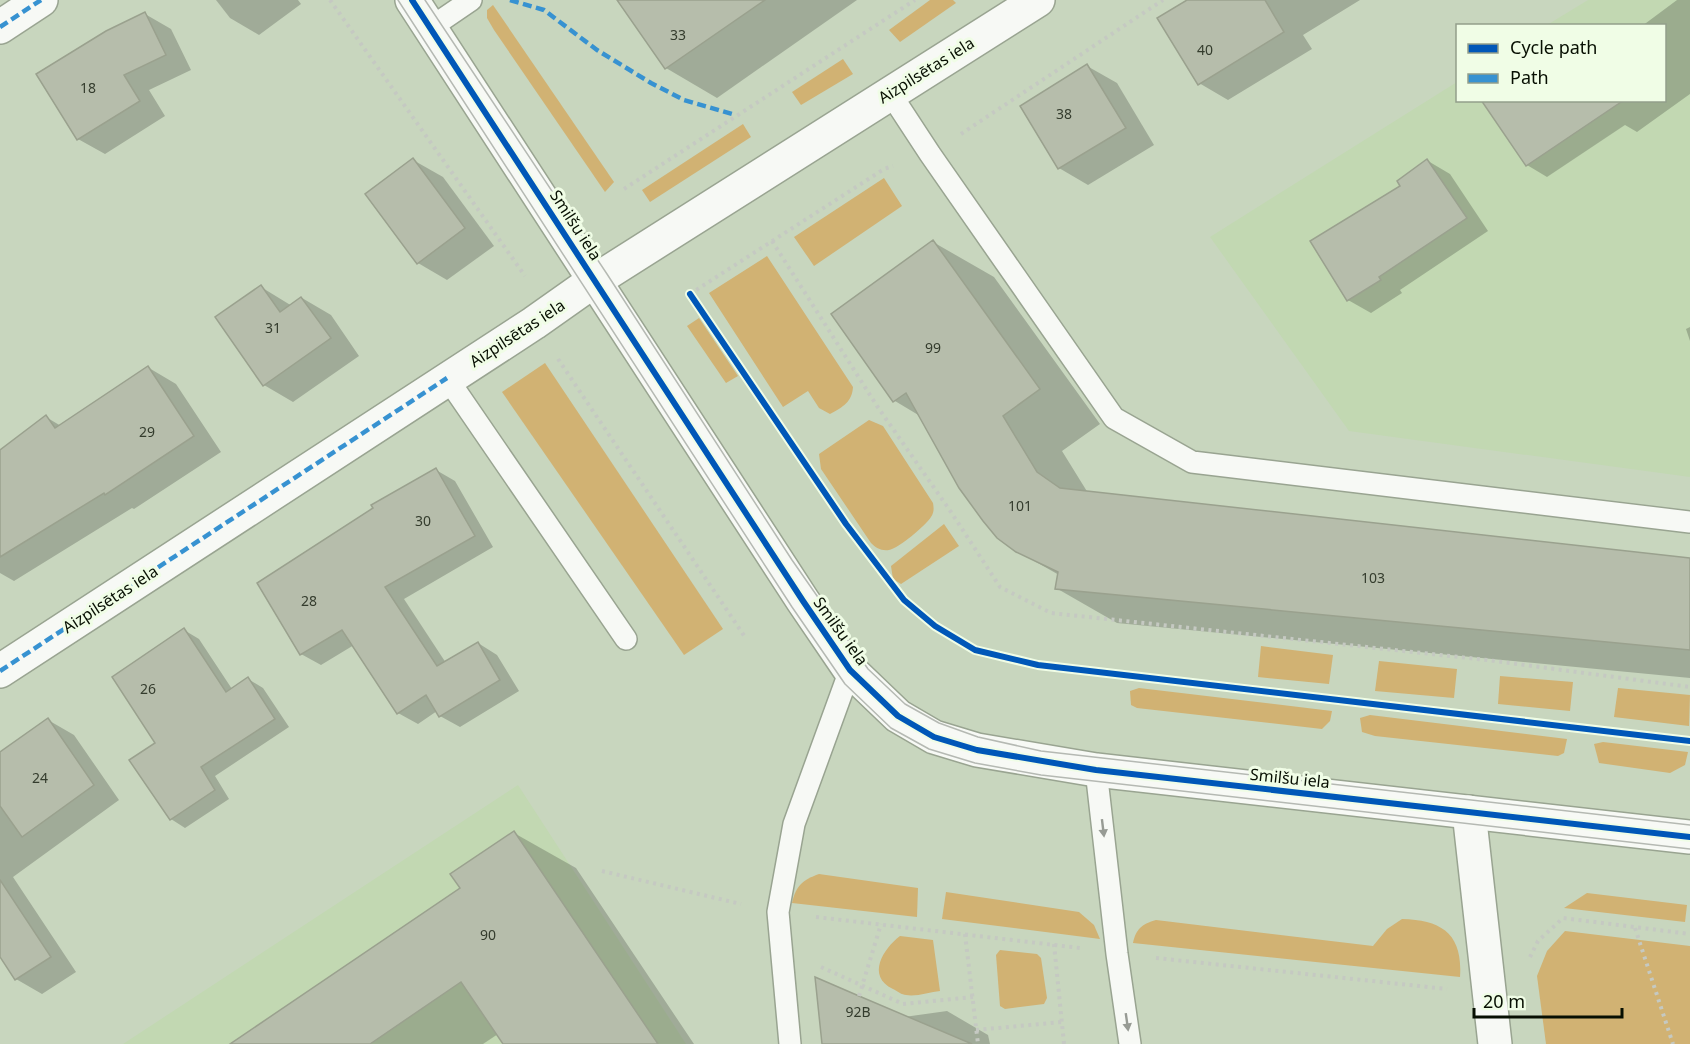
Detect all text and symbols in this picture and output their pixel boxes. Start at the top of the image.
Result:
legend [1456,24,1666,102]
house number: 33 [670,25,686,44]
street label: Aizpilsētas iela [874,32,978,108]
text: Cycle path [1510,35,1597,59]
house number: 40 [1197,40,1213,59]
text: Path [1510,65,1549,89]
house number: 18 [80,78,96,97]
house number: 38 [1056,104,1072,123]
street label: Smilšu iela [545,185,607,265]
street label: Aizpilsētas iela [465,294,569,372]
house number: 31 [265,318,281,337]
house number: 99 [925,338,941,357]
house number: 29 [139,422,155,441]
house number: 101 [1008,496,1032,515]
house number: 30 [415,511,431,530]
street label: Aizpilsētas iela [58,560,162,638]
house number: 103 [1361,568,1385,587]
house number: 28 [301,591,317,610]
street label: Smilšu iela [809,592,873,670]
house number: 26 [140,679,156,698]
street label: Smilšu iela [1249,763,1331,793]
house number: 24 [32,768,48,787]
one-way arrow [1098,819,1108,838]
house number: 90 [480,925,496,944]
scale bar [1474,981,1622,1019]
text: 20 m [1483,989,1525,1013]
house number: 92B [845,1002,871,1021]
one-way arrow [1123,1012,1132,1031]

